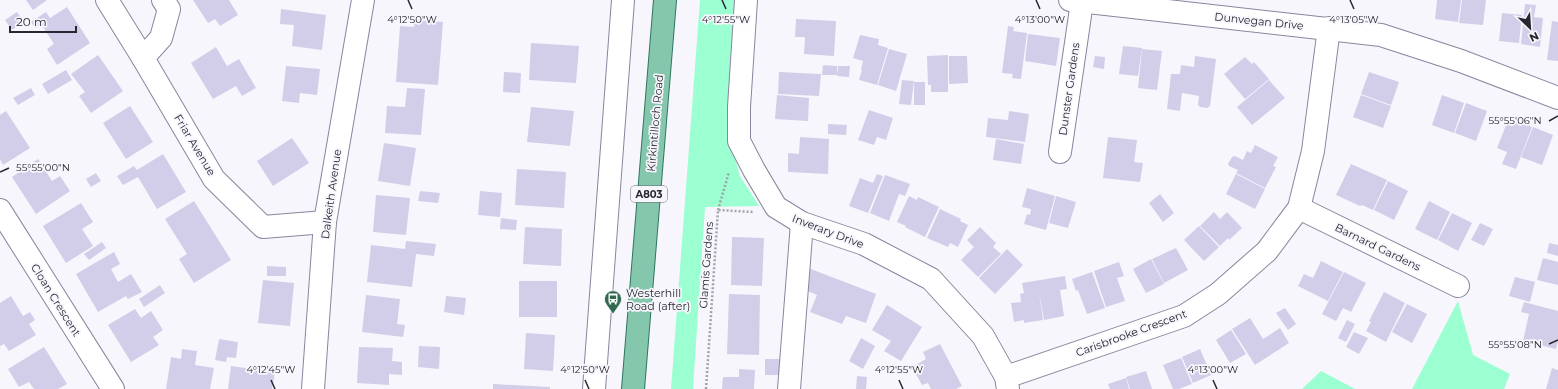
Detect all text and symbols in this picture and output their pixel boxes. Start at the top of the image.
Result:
scale bar [10,8,76,34]
north arrow [1510,8,1550,48]
street label: Dunvegan Drive [1214,9,1305,33]
text: 4°12'50"W [387,13,437,26]
text: 4°12'55"W [702,13,750,26]
text: 4°13'00"W [1015,13,1065,26]
text: 4°13'05"W [1329,13,1379,26]
text: 20 m [16,14,47,29]
text: N [1527,29,1541,45]
street label: Dunster Gardens [1056,41,1083,136]
street label: Kirkintilloch Road [644,74,666,172]
street label: Friar Avenue [171,112,219,179]
text: 55°55'06"N [1488,114,1542,127]
street label: Dalkeith Avenue [318,148,344,240]
text: 55°55'00"N [16,161,70,174]
road number: A803 [631,186,667,202]
street label: Inverary Drive [790,211,866,251]
street label: Glamis Gardens [696,220,716,309]
street label: Barnard Gardens [1333,220,1424,274]
street label: Cloan Crescent [28,261,84,339]
place label: Westerhill Road (after) [626,286,690,313]
bus stop icon: Westerhill Road (after) [603,289,623,314]
street label: Carisbrooke Crescent [1074,306,1189,360]
text: 55°55'08"N [1488,338,1542,351]
text: 4°12'45"W [247,363,295,376]
text: 4°12'50"W [560,363,610,376]
text: 4°12'55"W [875,363,923,376]
text: 4°13'00"W [1188,363,1238,376]

